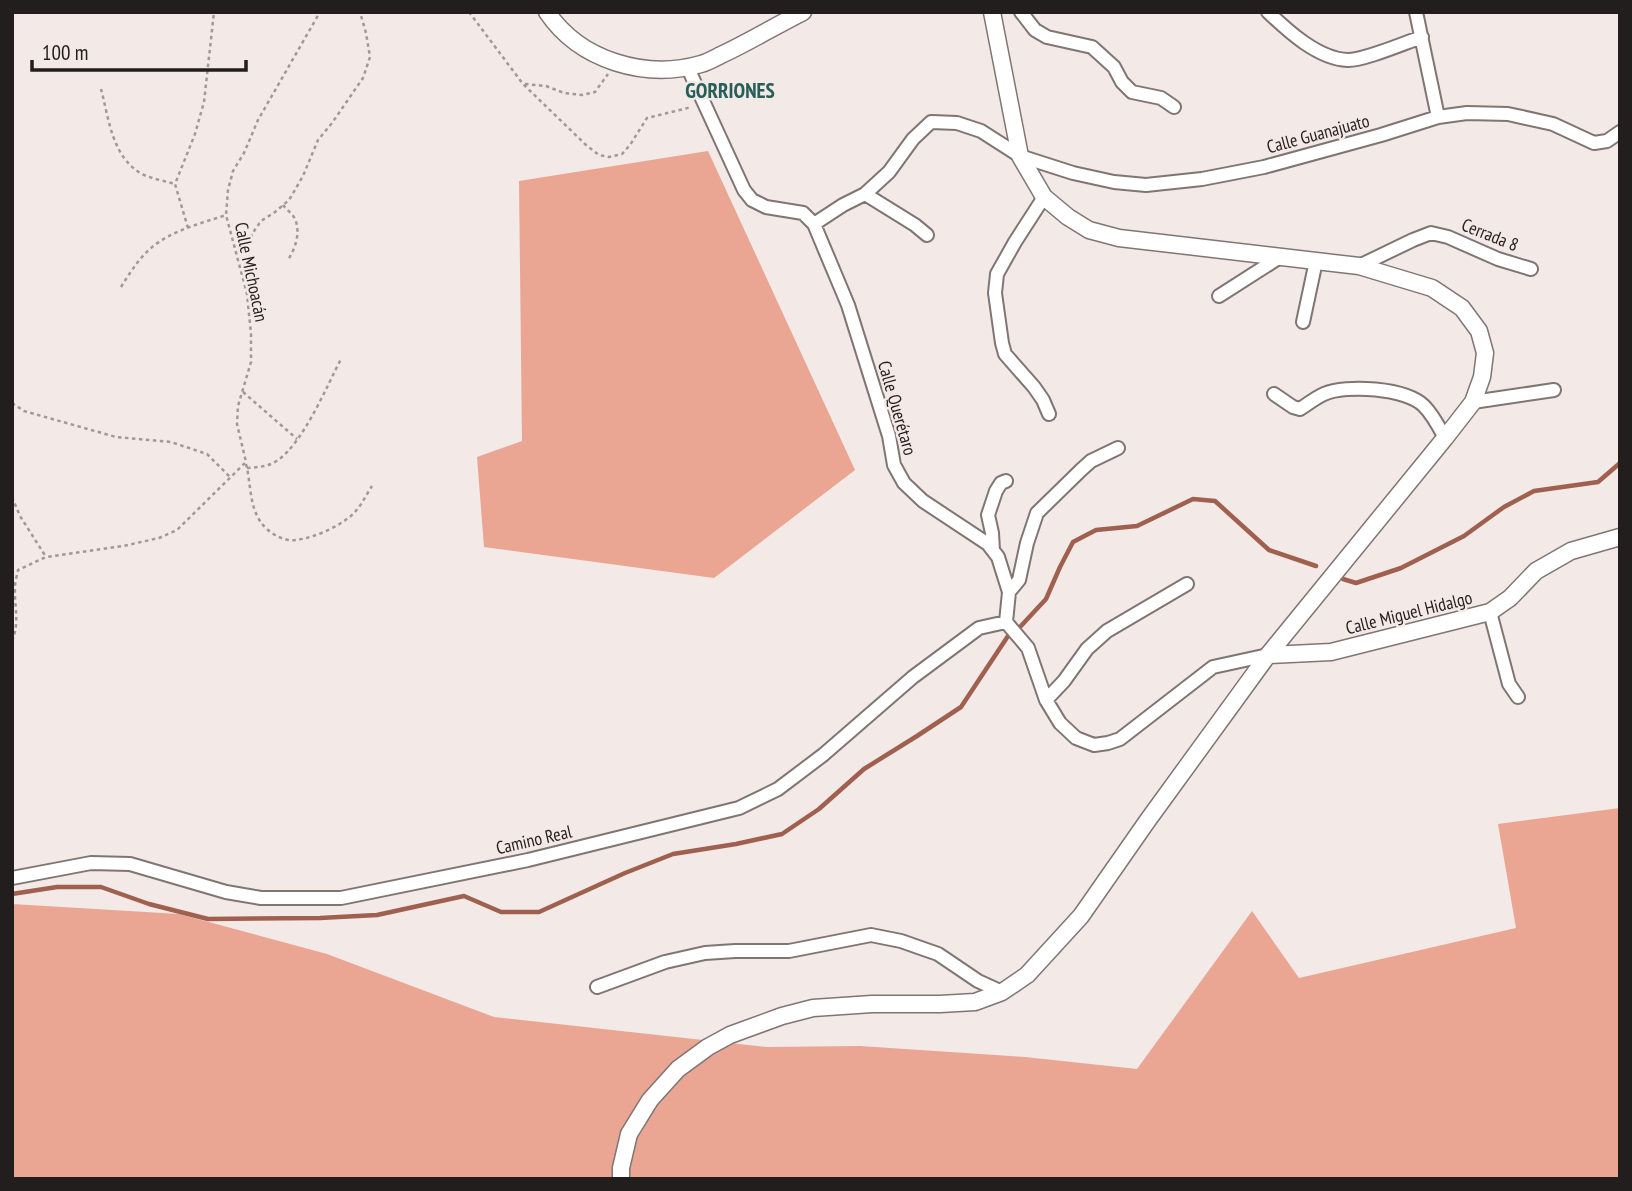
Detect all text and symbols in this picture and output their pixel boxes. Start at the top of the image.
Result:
scale bar [32,28,245,72]
text: 100 m [42,39,88,66]
district label: GORRIONES [685,77,775,104]
street label: Calle Guanajuato [1264,109,1372,158]
street label: Cerrada 8 [1458,213,1522,256]
street label: Calle Michoacán [230,220,273,324]
street label: Calle Querétaro [873,358,922,458]
street label: Calle Miguel Hidalgo [1343,586,1475,639]
street label: Camino Real [494,819,575,859]

